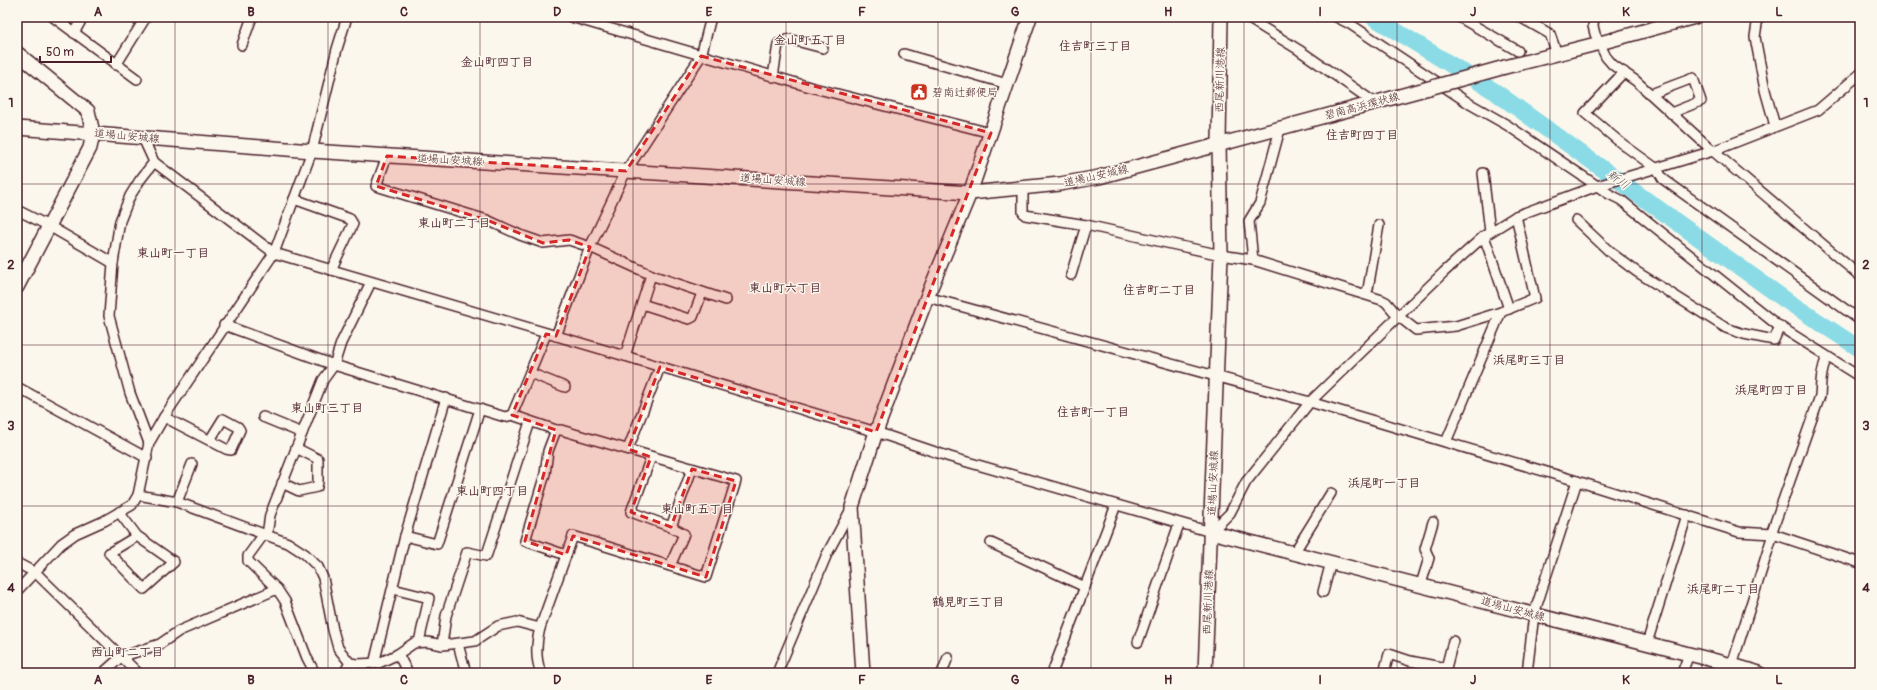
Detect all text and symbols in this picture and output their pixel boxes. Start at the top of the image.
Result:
text: A [94,4,103,20]
text: B [247,4,255,20]
text: C [400,4,408,20]
text: D [553,4,561,20]
text: E [706,4,713,20]
text: F [858,4,866,20]
text: G [1011,4,1020,20]
text: H [1164,4,1172,20]
text: I [1318,4,1322,20]
text: J [1470,4,1476,20]
text: K [1622,4,1630,20]
text: L [1775,4,1783,20]
district label: 金山町五丁目 [774,33,846,48]
scale bar [40,38,111,64]
district label: 住吉町三丁目 [1059,39,1131,54]
text: 50 m [46,45,74,60]
street label: 西尾新川港線 [1213,47,1227,113]
district label: 金山町四丁目 [461,55,533,70]
public building icon: 碧南辻郵便局 [909,82,929,102]
place label: 碧南辻郵便局 [932,86,998,99]
street label: 碧南高浜環状線 [1323,90,1401,122]
text: 1 [8,95,14,111]
text: 1 [1863,95,1869,111]
street label: 道場山安城線 [94,127,160,145]
district label: 住吉町四丁目 [1326,128,1398,143]
street label: 道場山安城線 [417,152,483,168]
street label: 道場山安城線 [1062,162,1130,190]
water label: 新川 [1604,167,1632,193]
street label: 道場山安城線 [740,171,806,189]
district label: 東山町二丁目 [418,216,490,231]
district label: 東山町一丁目 [137,246,209,261]
text: 2 [7,257,15,273]
text: 2 [1862,257,1870,273]
district label: 東山町六丁目 [749,281,821,296]
district label: 住吉町二丁目 [1123,283,1195,298]
district label: 浜尾町三丁目 [1493,353,1565,368]
district label: 浜尾町四丁目 [1735,383,1807,398]
district label: 東山町三丁目 [291,401,363,416]
district label: 住吉町一丁目 [1057,405,1129,420]
text: 3 [7,418,15,434]
text: 3 [1862,418,1870,434]
street label: 道場山安城線 [1205,450,1221,516]
district label: 浜尾町一丁目 [1348,476,1420,491]
district label: 東山町四丁目 [456,484,528,499]
district label: 東山町五丁目 [661,502,733,517]
street label: 西尾新川港線 [1200,569,1216,635]
text: 4 [7,580,15,596]
text: 4 [1862,580,1870,596]
district label: 浜尾町二丁目 [1687,582,1759,597]
street label: 道場山安城線 [1479,594,1547,624]
district label: 鶴見町三丁目 [932,595,1004,610]
district label: 西山町二丁目 [91,645,163,660]
text: A [94,672,103,688]
text: B [247,672,255,688]
text: C [400,672,408,688]
text: D [553,672,561,688]
text: E [706,672,713,688]
text: F [858,672,866,688]
text: G [1011,672,1020,688]
text: H [1164,672,1172,688]
text: I [1318,672,1322,688]
text: J [1470,672,1476,688]
text: K [1622,672,1630,688]
text: L [1775,672,1783,688]

